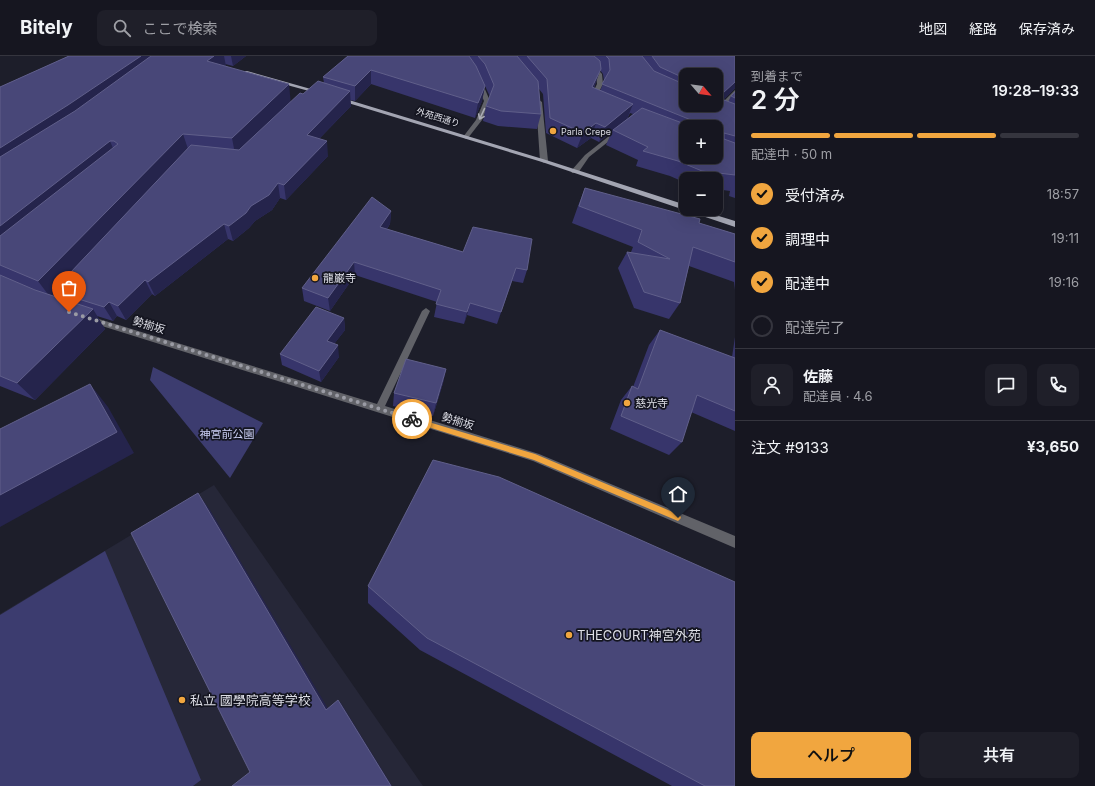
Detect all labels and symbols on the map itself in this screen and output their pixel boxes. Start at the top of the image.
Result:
north arrow [679,68,723,112]
street label: 外苑西通り [415,105,461,129]
one-way arrow [478,108,485,120]
marker: Parla Crepe [548,126,558,136]
place label: Parla Crepe [561,126,611,137]
pin [52,271,86,312]
place label: 龍巌寺 [323,271,356,285]
marker: 龍巌寺 [310,273,320,283]
street label: 勢揃坂 [131,313,167,337]
place label: 慈光寺 [635,396,668,410]
marker: 慈光寺 [622,398,632,408]
courier [392,399,432,439]
street label: 勢揃坂 [440,409,476,433]
park label: 神宮前公園 [200,427,255,441]
pin [661,477,695,518]
place label: THECOURT神宮外苑 [577,627,701,643]
marker: THECOURT神宮外苑 [564,630,574,640]
place label: 私立 國學院高等学校 [190,692,311,708]
marker: 私立 國學院高等学校 [177,695,187,705]

